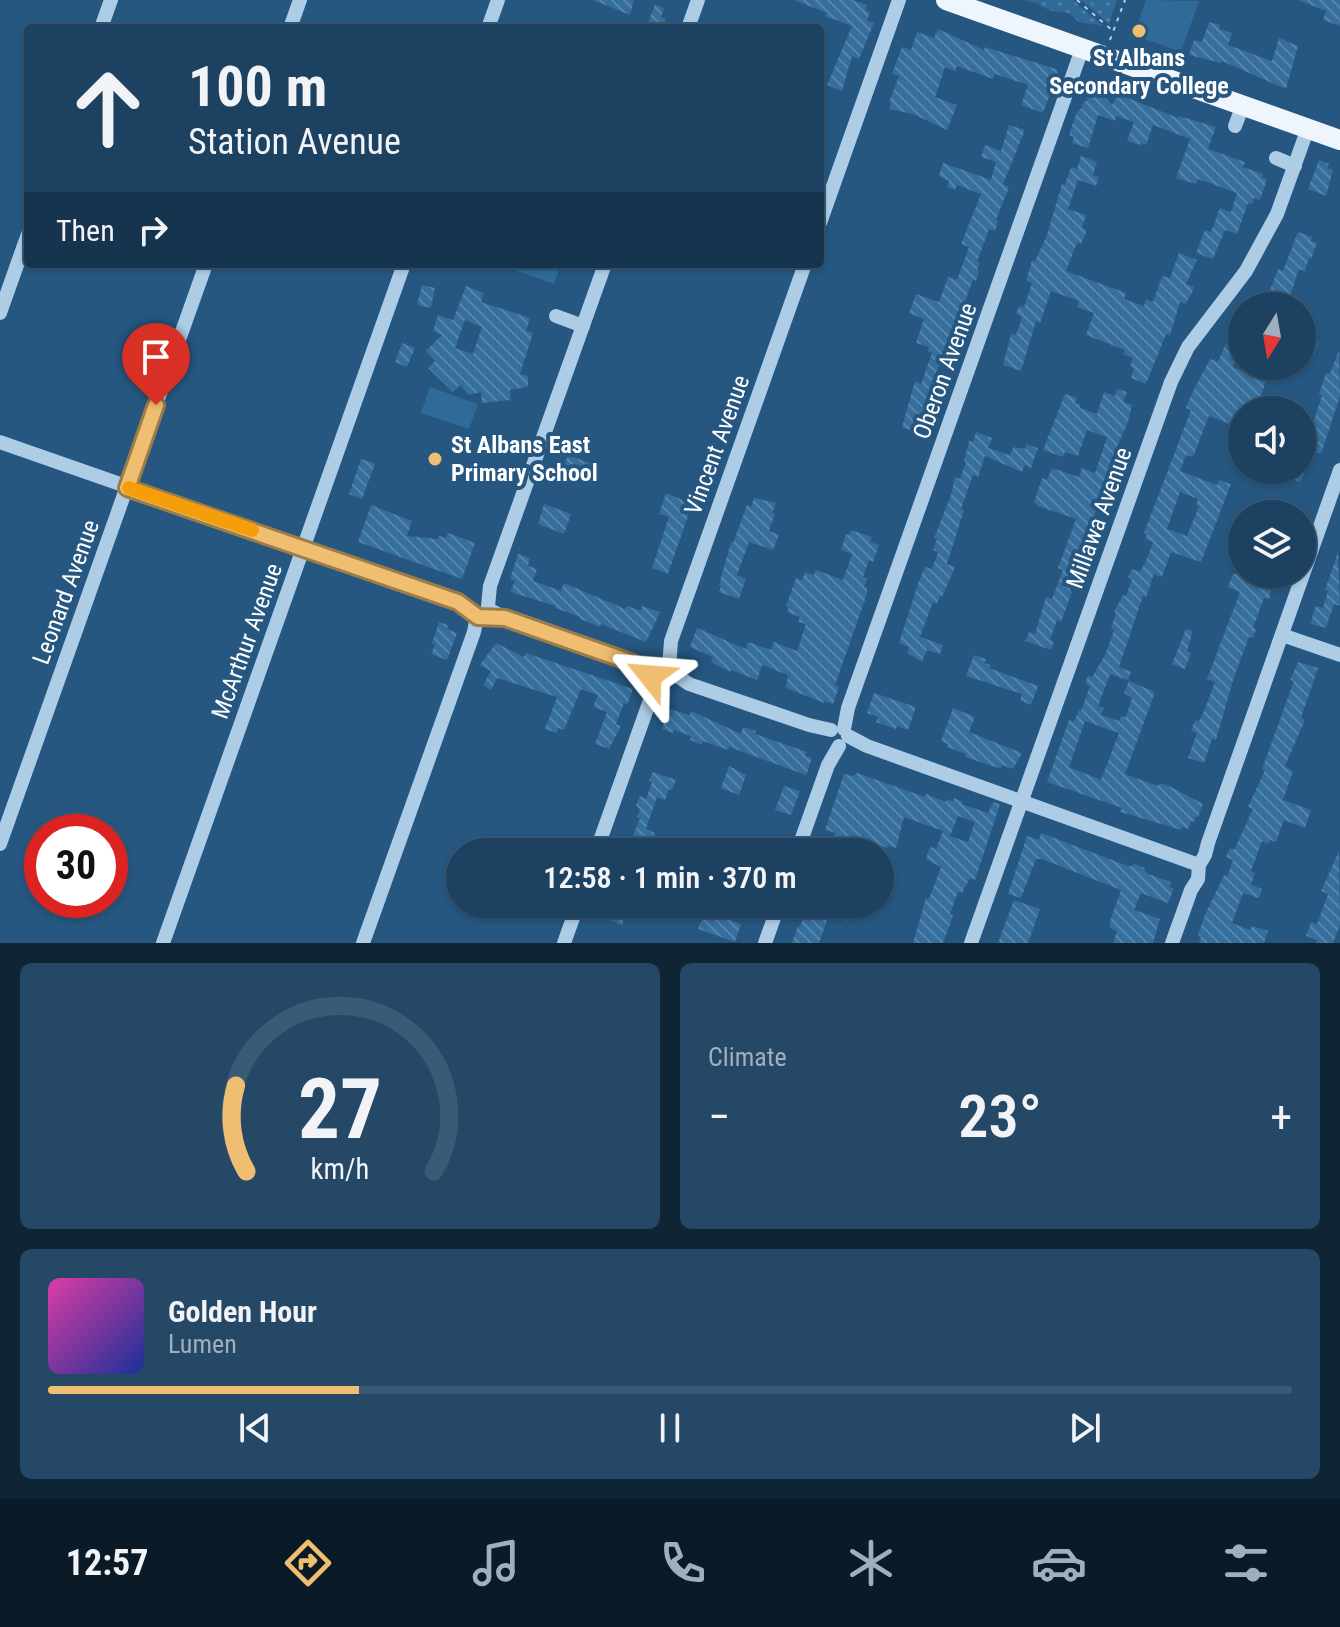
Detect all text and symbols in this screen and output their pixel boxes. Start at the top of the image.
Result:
marker: St Albans Secondary College [1130,22,1148,40]
place label: St Albans Secondary College [1049,44,1229,100]
text: 100 m [188,54,327,120]
icon: ahead [56,56,160,160]
text: Station Avenue [188,121,401,163]
icon: right [131,208,175,252]
text: Then [56,213,115,248]
north arrow [1228,292,1316,380]
map controls [1228,292,1316,588]
street label: Oberon Avenue [907,299,983,443]
pin [122,323,190,405]
icon: arrive [134,335,178,379]
street label: Vincent Avenue [679,371,755,519]
button: sound [1228,396,1316,484]
place label: St Albans East Primary School [451,431,598,487]
street label: Millawa Avenue [1061,444,1137,592]
marker: St Albans East Primary School [426,450,444,468]
button: layers [1228,500,1316,588]
street label: Leonard Avenue [27,516,105,668]
street label: McArthur Avenue [206,560,288,722]
position arrow [608,634,692,718]
speed limit sign: 30 [24,814,128,918]
text: 12:58 · 1 min · 370 m [543,860,797,895]
text: Climate [708,1042,787,1072]
text: 27 [298,1061,382,1158]
text: 23° [958,1081,1042,1152]
text: − [708,1091,730,1143]
text: + [1270,1091,1292,1143]
text: km/h [311,1152,369,1186]
text: Golden Hour [168,1294,317,1329]
text: Lumen [168,1329,237,1359]
icon: previous [233,1406,277,1450]
icon: pause [648,1406,692,1450]
icon: next [1063,1406,1107,1450]
icon: directions [280,1535,336,1591]
icon: music [468,1535,524,1591]
icon: phone [655,1535,711,1591]
icon: climate [843,1535,899,1591]
icon: car [1031,1535,1087,1591]
icon: filters [1218,1535,1274,1591]
text: 12:57 [66,1542,148,1584]

